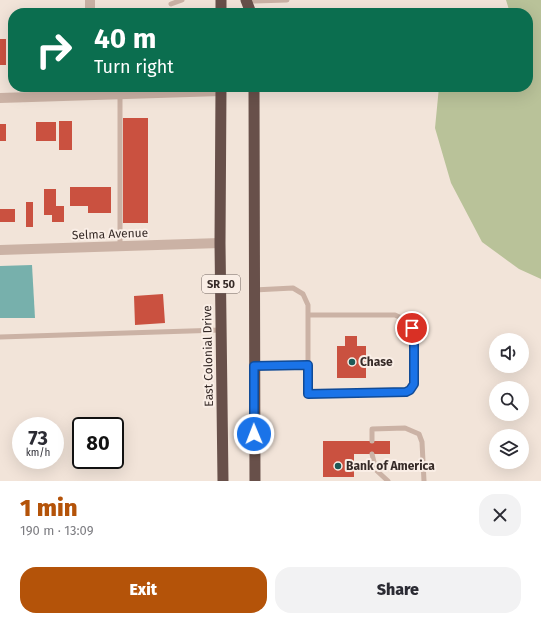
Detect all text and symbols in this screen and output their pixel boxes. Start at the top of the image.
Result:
text: 40 m [94,22,157,55]
icon: right [28,24,80,76]
text: Turn right [94,56,174,78]
street label: Selma Avenue [72,226,148,242]
road number: SR 50 [202,275,240,293]
street label: East Colonial Drive [200,305,216,407]
pin [395,311,429,345]
icon: arrive [401,317,423,339]
map controls [489,333,529,469]
button: sound [489,333,529,373]
place label: Chase [360,355,393,369]
marker: Chase [347,357,357,367]
button: search [489,381,529,421]
position arrow [233,413,275,455]
speed limit sign: 80 [72,417,124,469]
text: 73 [28,426,48,450]
button: layers [489,429,529,469]
text: km/h [26,447,50,459]
place label: Bank of America [346,459,435,473]
marker: Bank of America [333,461,343,471]
text: 1 min [20,494,78,522]
button: close [479,494,521,536]
text: 190 m · 13:09 [20,523,94,538]
button: Exit [20,567,267,613]
button: Share [275,567,521,613]

